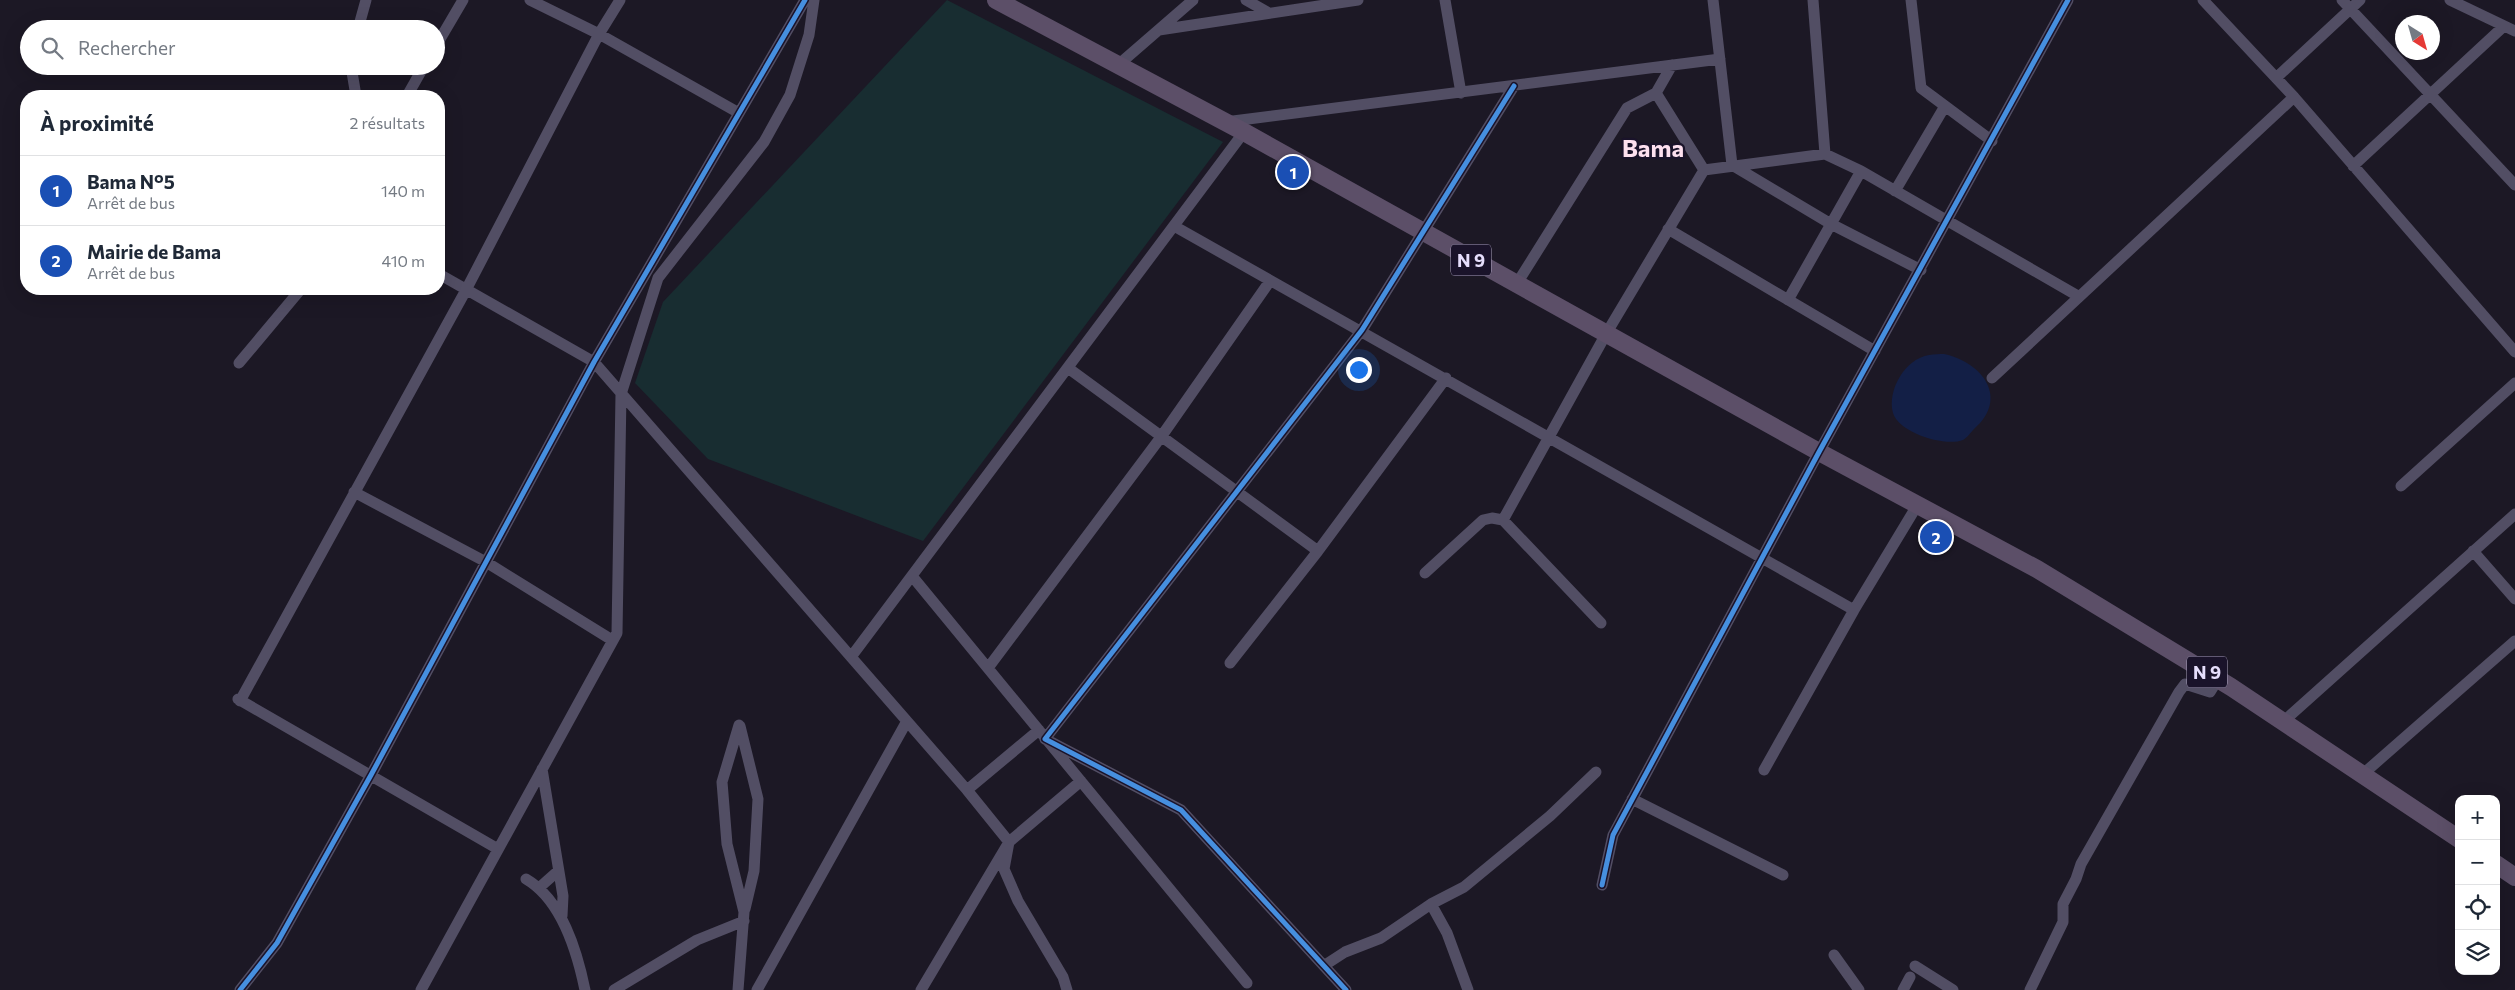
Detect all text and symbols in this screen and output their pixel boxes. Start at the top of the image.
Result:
north arrow [2395,15,2440,60]
search box [20,20,445,75]
icon: search [38,34,66,62]
text: Rechercher [78,36,176,59]
text: À proximité [40,110,154,135]
text: 2 résultats [349,113,425,132]
district label: Bama [1622,133,1684,162]
pin: 1 [1277,153,1309,191]
text: Bama N°5 [87,170,175,193]
text: 1 [52,181,60,200]
text: 140 m [381,181,425,200]
text: Arrêt de bus [87,193,175,212]
text: Mairie de Bama [87,240,221,263]
road number: N 9 [1451,244,1491,276]
text: 2 [51,251,61,270]
text: 410 m [382,251,425,270]
text: Arrêt de bus [87,263,175,282]
your location [1346,357,1372,383]
pin: 2 [1920,518,1952,556]
road number: N 9 [2187,656,2227,688]
map controls [2455,795,2500,975]
button: + [2455,795,2500,840]
button: − [2455,840,2500,885]
button: locate [2455,885,2500,930]
button: layers [2455,930,2500,975]

